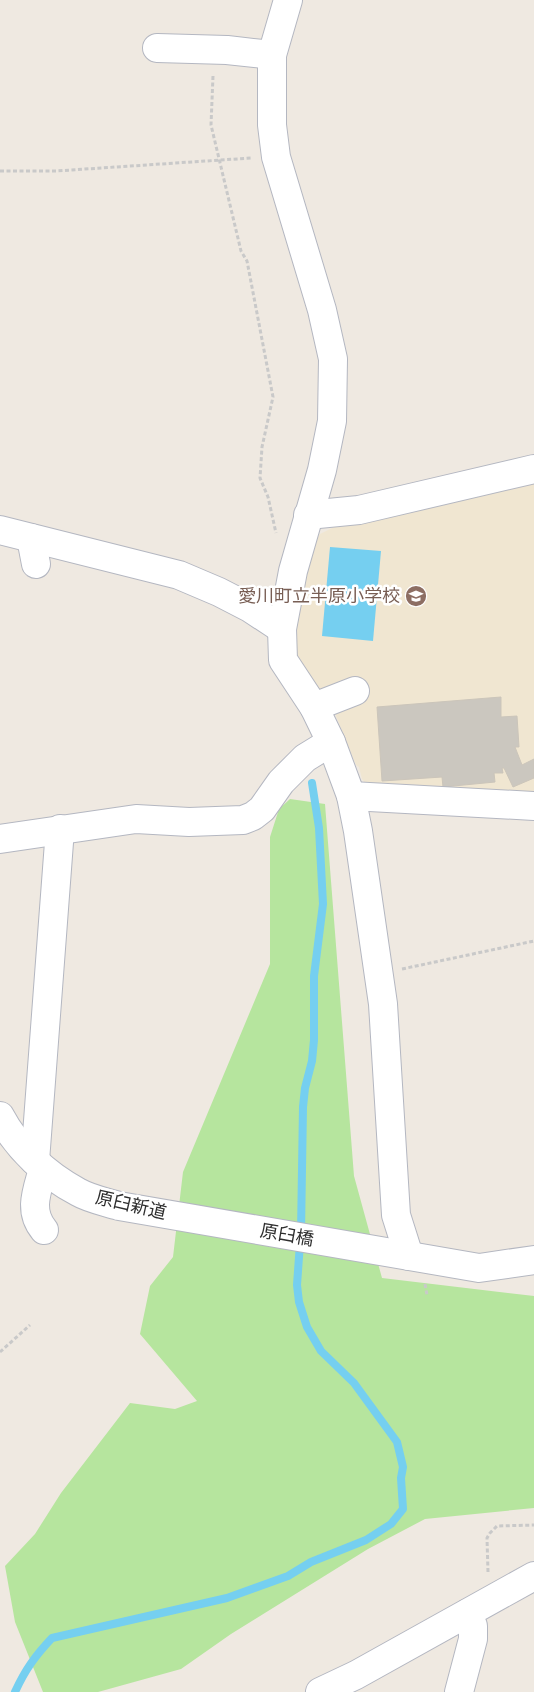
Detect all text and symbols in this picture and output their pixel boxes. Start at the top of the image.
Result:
place label: 愛川町立半原小学校 [238,584,400,607]
school or university icon: 愛川町立半原小学校 [404,584,428,608]
street label: 原臼新道 [93,1185,169,1224]
street label: 原臼橋 [259,1218,316,1251]

